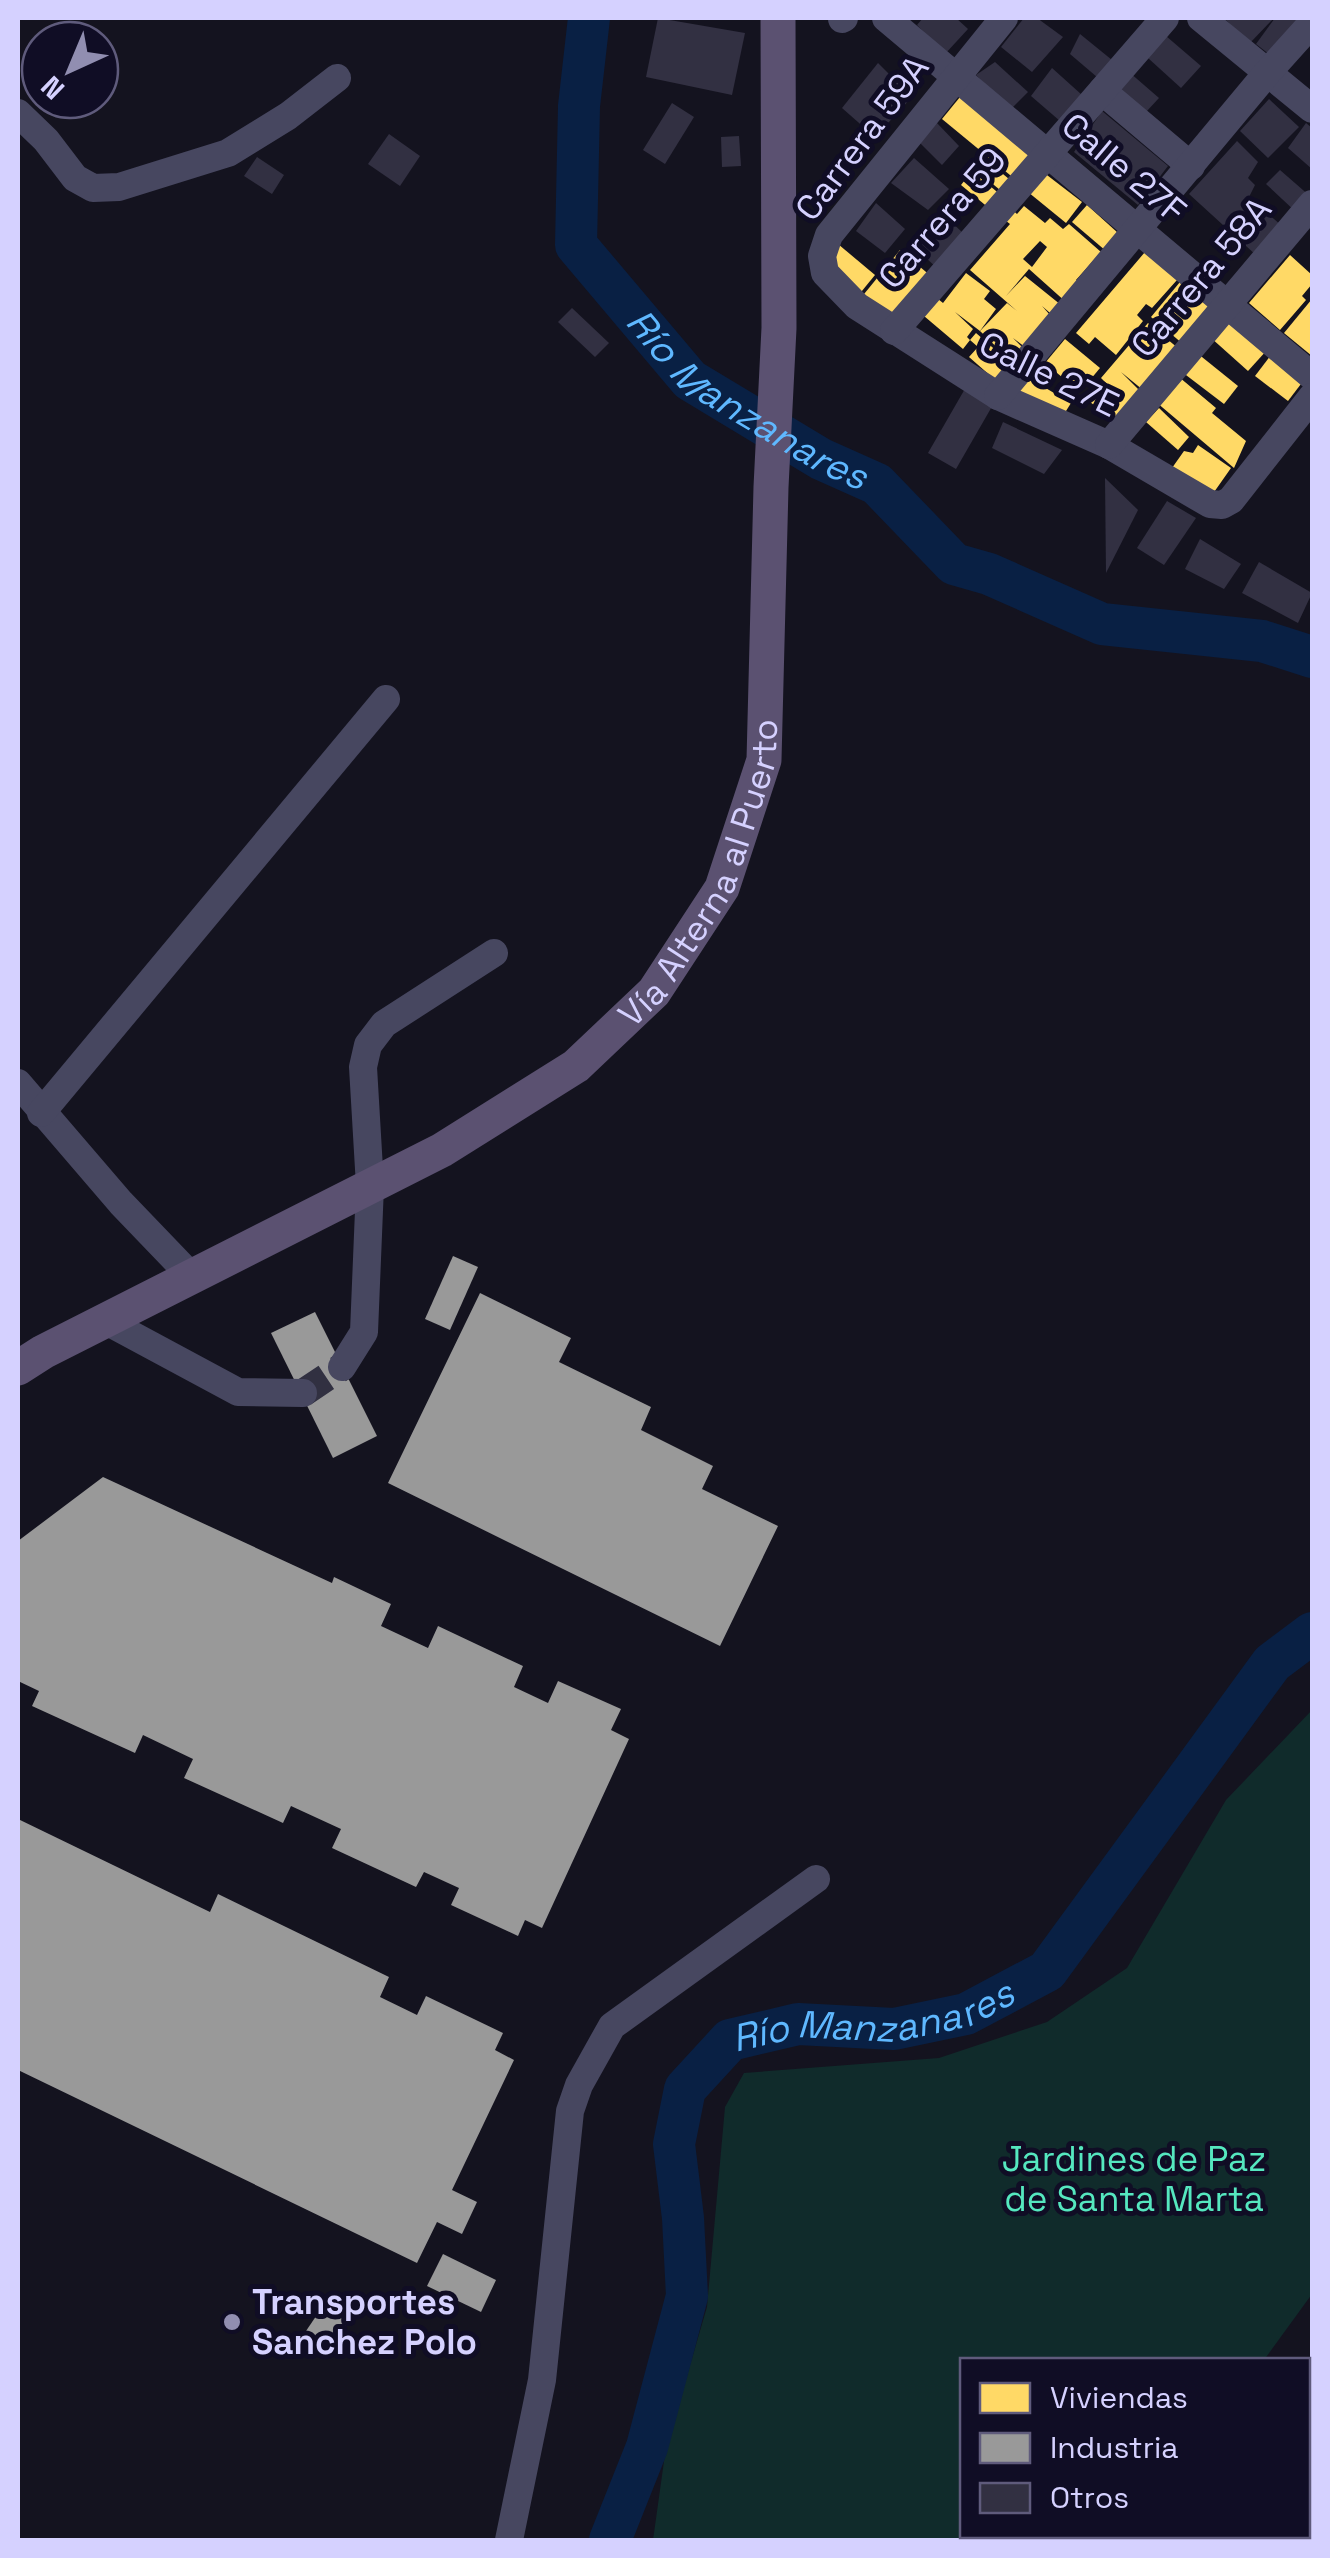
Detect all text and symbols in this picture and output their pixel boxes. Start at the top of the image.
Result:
north arrow [20,20,120,120]
street label: Carrera 59A [786,47,938,229]
text: N [33,69,72,107]
street label: Calle 27F [1053,103,1195,233]
street label: Carrera 59 [869,138,1015,298]
street label: Carrera 58A [1121,188,1281,366]
water label: Río Manzanares [616,299,876,501]
street label: Calle 27E [972,321,1126,427]
street label: Vía Alterna al Puerto [609,719,787,1036]
water label: Río Manzanares [727,1969,1023,2063]
park label: Jardines de Paz de Santa Marta [1002,2137,1266,2221]
place label: Transportes Sanchez Polo [252,2280,477,2364]
marker: Transportes Sanchez Polo [221,2311,243,2333]
legend [960,2358,1310,2538]
text: Viviendas [1050,2378,1188,2417]
text: Industria [1050,2428,1179,2467]
text: Otros [1050,2478,1129,2517]

